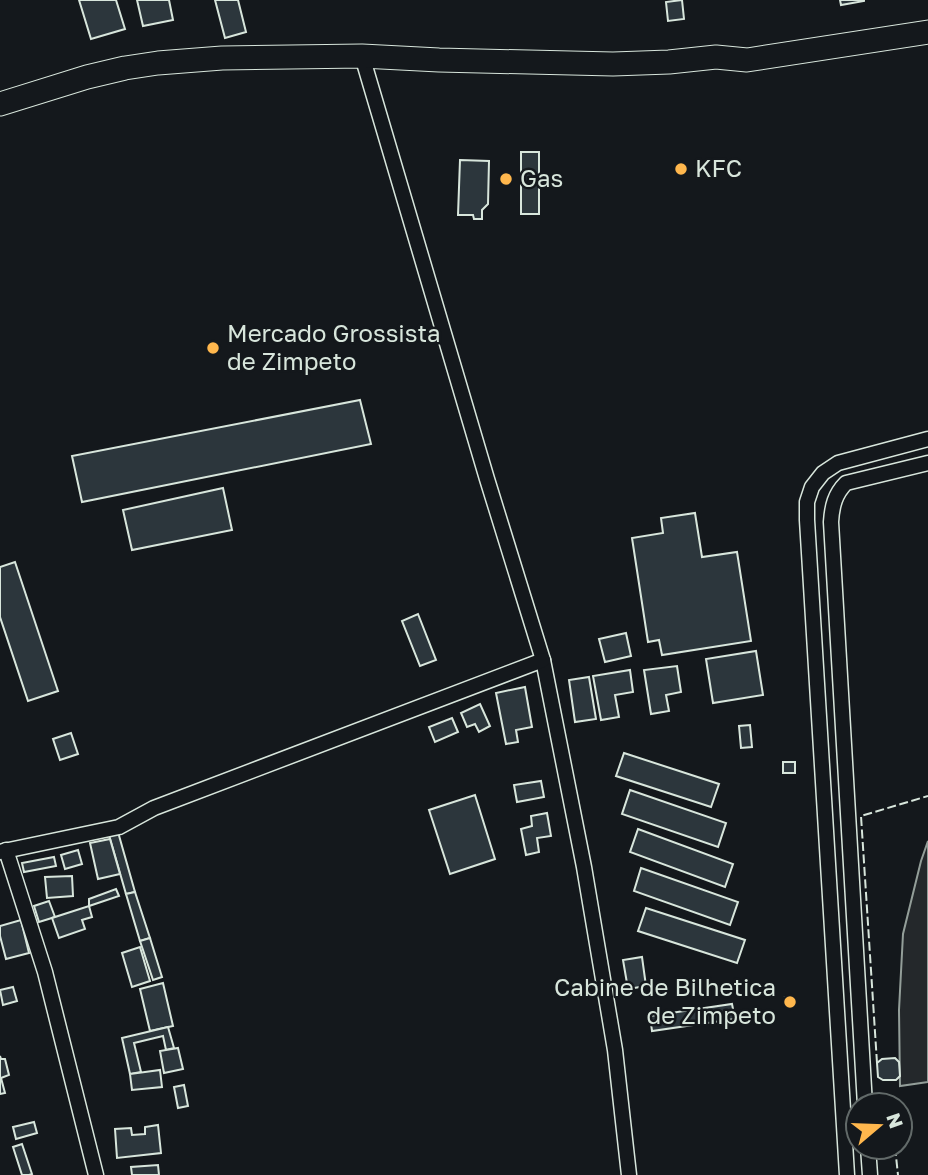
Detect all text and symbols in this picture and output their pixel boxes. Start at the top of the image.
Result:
place label: KFC [695,153,742,182]
marker: KFC [673,161,689,177]
place label: Gas [520,163,563,192]
marker: Gas [498,171,514,187]
place label: Mercado Grossista de Zimpeto [227,318,441,375]
marker: Mercado Grossista de Zimpeto [205,340,221,356]
place label: Cabine de Bilhetica de Zimpeto [554,972,776,1029]
marker: Cabine de Bilhetica de Zimpeto [782,994,798,1010]
north arrow [844,1091,914,1161]
text: N [882,1110,909,1131]

